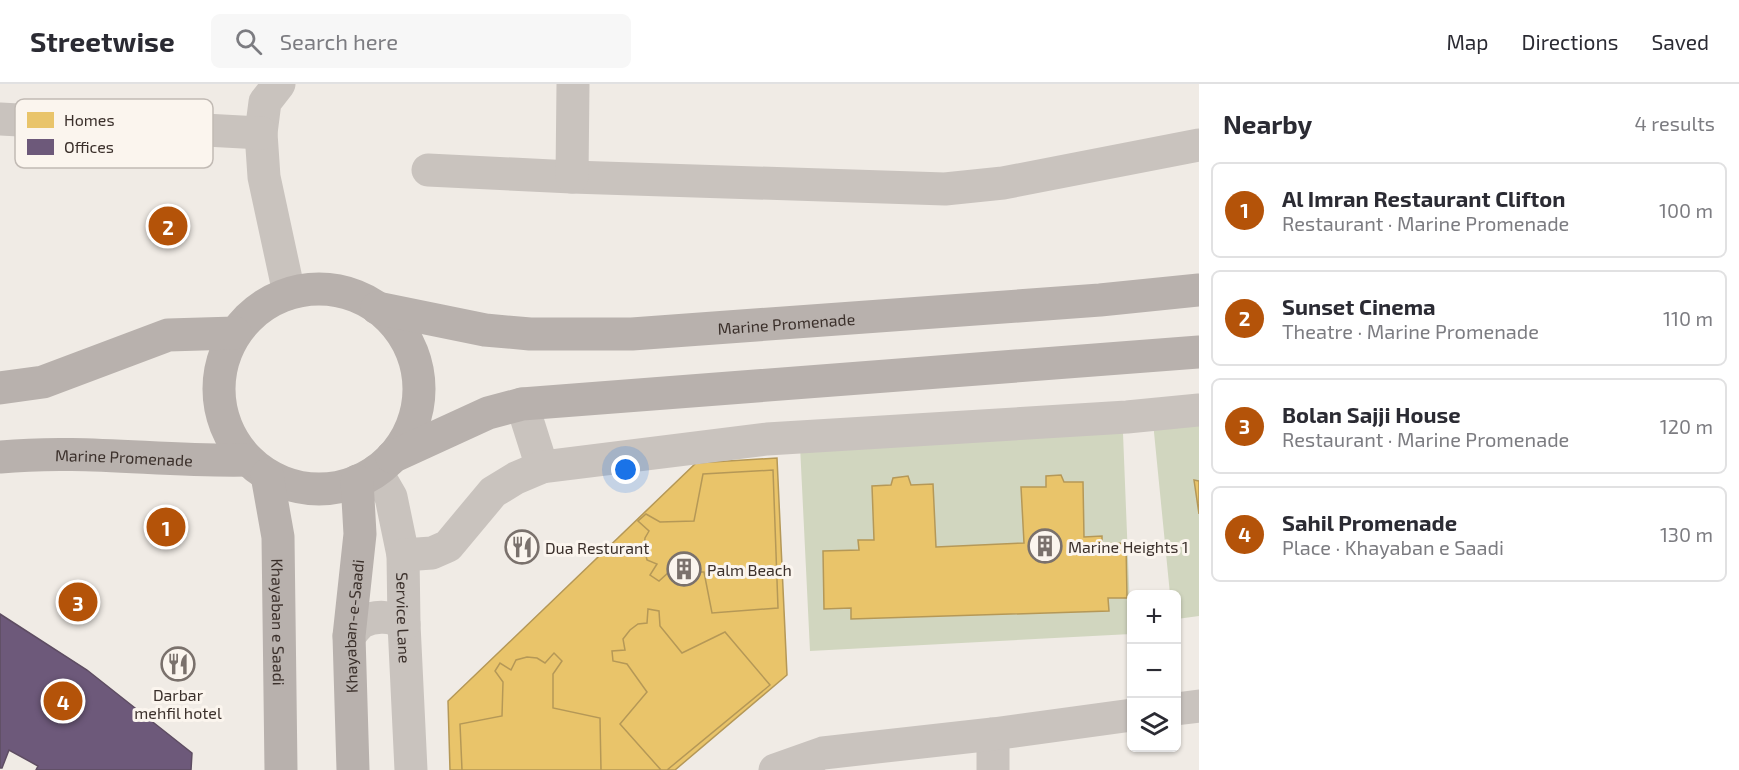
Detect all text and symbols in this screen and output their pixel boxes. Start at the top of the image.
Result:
search box [211,14,631,68]
text: Streetwise [30,24,175,58]
icon: search [232,25,265,58]
text: Search here [280,28,398,54]
text: Map [1446,29,1489,54]
text: Directions [1522,29,1618,54]
text: Saved [1651,29,1709,54]
legend [15,99,213,168]
text: Nearby [1223,108,1312,139]
text: Homes [64,110,115,129]
text: 4 results [1635,111,1715,135]
text: Offices [64,137,114,156]
text: Al Imran Restaurant Clifton [1282,185,1566,211]
text: 1 [1240,198,1249,222]
text: 100 m [1659,198,1713,222]
pin: 2 [148,204,188,248]
text: Restaurant · Marine Promenade [1282,211,1569,235]
text: Sunset Cinema [1282,293,1436,319]
text: 2 [1239,306,1250,330]
text: 110 m [1663,306,1713,330]
street label: Marine Promenade [717,308,856,337]
text: Theatre · Marine Promenade [1282,319,1539,343]
text: Bolan Sajji House [1282,401,1461,427]
text: 3 [1239,414,1250,438]
text: 120 m [1660,414,1713,438]
text: Restaurant · Marine Promenade [1282,427,1569,451]
street label: Marine Promenade [55,445,193,469]
your location [611,455,640,484]
pin: 1 [146,504,186,550]
text: Sahil Promenade [1282,509,1457,535]
text: 4 [1238,522,1251,546]
text: 130 m [1660,522,1713,546]
building icon: Marine Heights 1 [1027,528,1063,564]
restaurant icon: Dua Resturant [504,529,540,565]
text: Place · Khayaban e Saadi [1282,535,1504,559]
place label: Marine Heights 1 [1068,537,1188,556]
place label: Dua Resturant [545,538,649,557]
building icon: Palm Beach [666,551,702,587]
street label: Khayaban e Saadi [269,558,289,686]
street label: Khayaban-e-Saadi [339,558,367,694]
place label: Palm Beach [707,560,792,579]
street label: Service Lane [394,572,415,664]
pin: 3 [58,580,98,624]
map controls [1127,590,1181,752]
button: + [1127,590,1181,644]
button: − [1127,644,1181,698]
restaurant icon: Darbar mehfil hotel [160,646,196,682]
pin: 4 [44,678,82,724]
place label: Darbar mehfil hotel [134,685,222,722]
button: layers [1127,698,1181,752]

